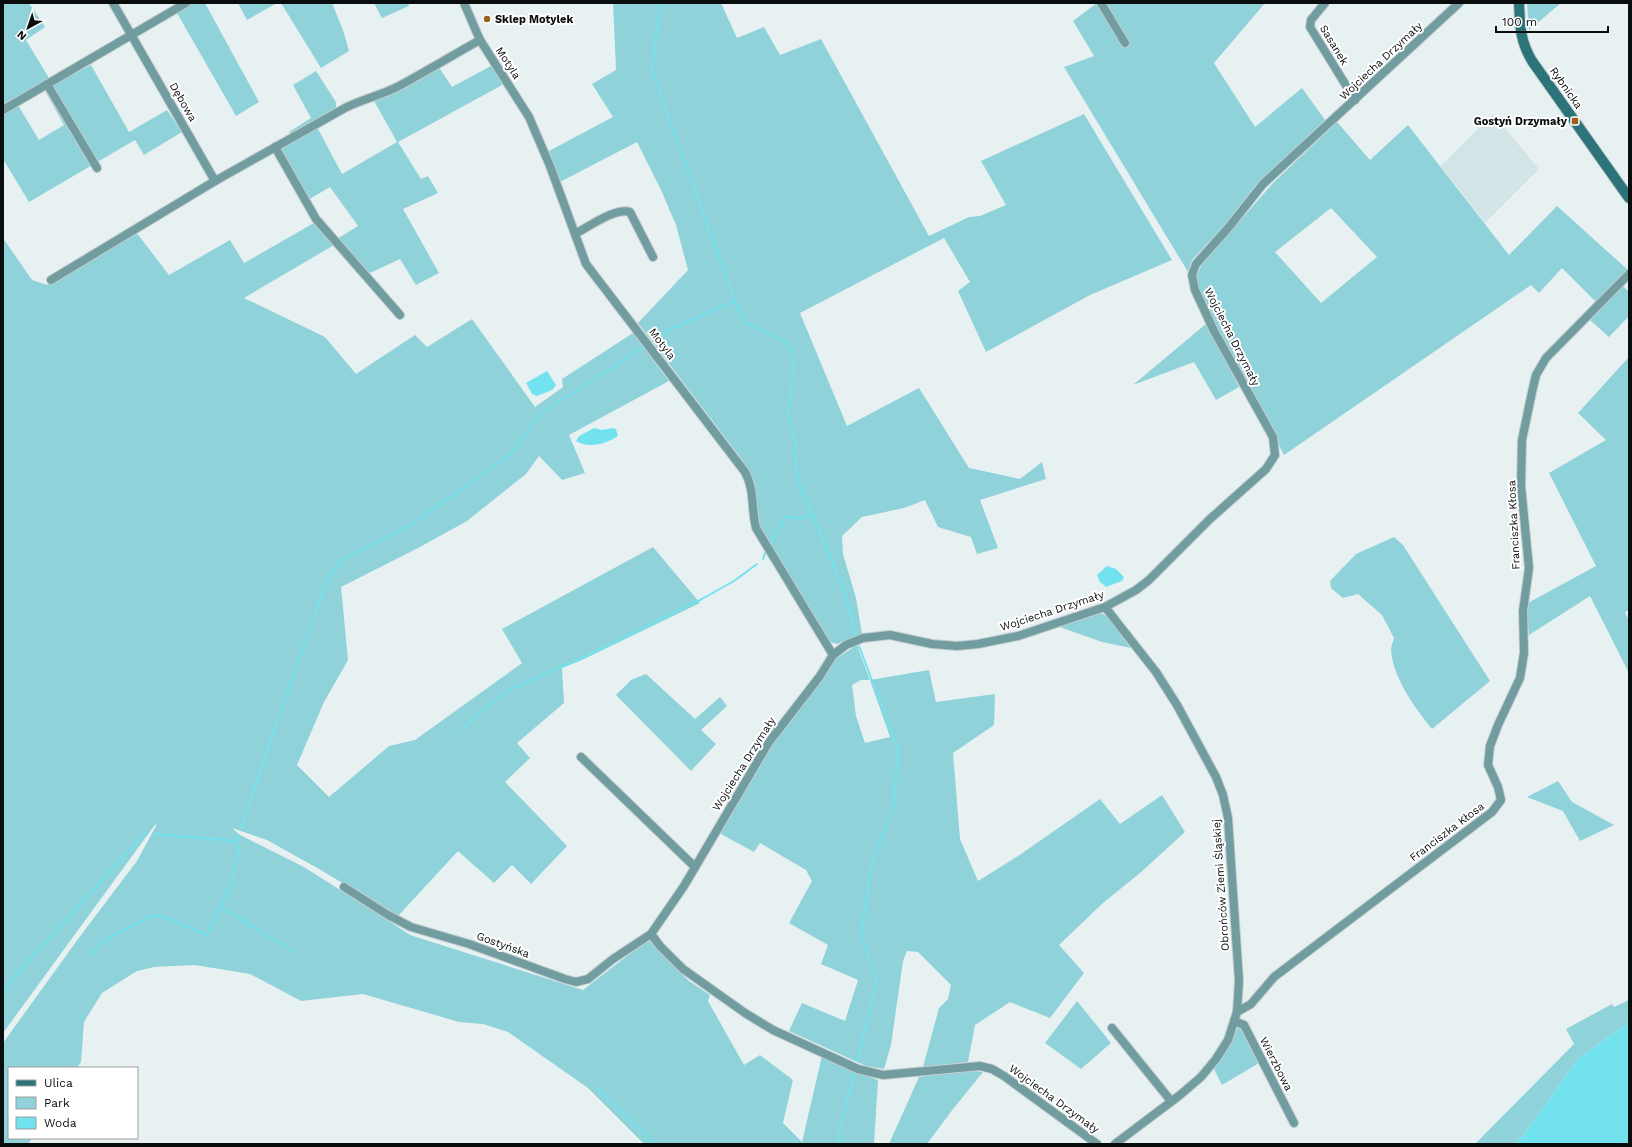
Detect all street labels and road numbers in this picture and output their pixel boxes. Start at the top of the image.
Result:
street label: Wojciecha Drzymały [1337,19,1425,103]
street label: Sasanek [1317,23,1351,67]
street label: Motyla [493,44,523,82]
street label: Rybnicka [1547,65,1585,111]
street label: Dębowa [167,80,199,124]
street label: Wojciecha Drzymały [1202,286,1263,388]
street label: Motyla [646,326,678,362]
street label: Franciszka Kłosa [1505,480,1523,570]
street label: Wojciecha Drzymały [999,588,1106,634]
street label: Wojciecha Drzymały [710,714,778,813]
street label: Franciszka Kłosa [1407,800,1487,864]
street label: Obrońców Ziemi Śląskiej [1209,818,1232,952]
street label: Gostyńska [475,929,531,961]
street label: Wierzbowa [1257,1035,1295,1093]
street label: Wojciecha Drzymały [1006,1062,1102,1136]

